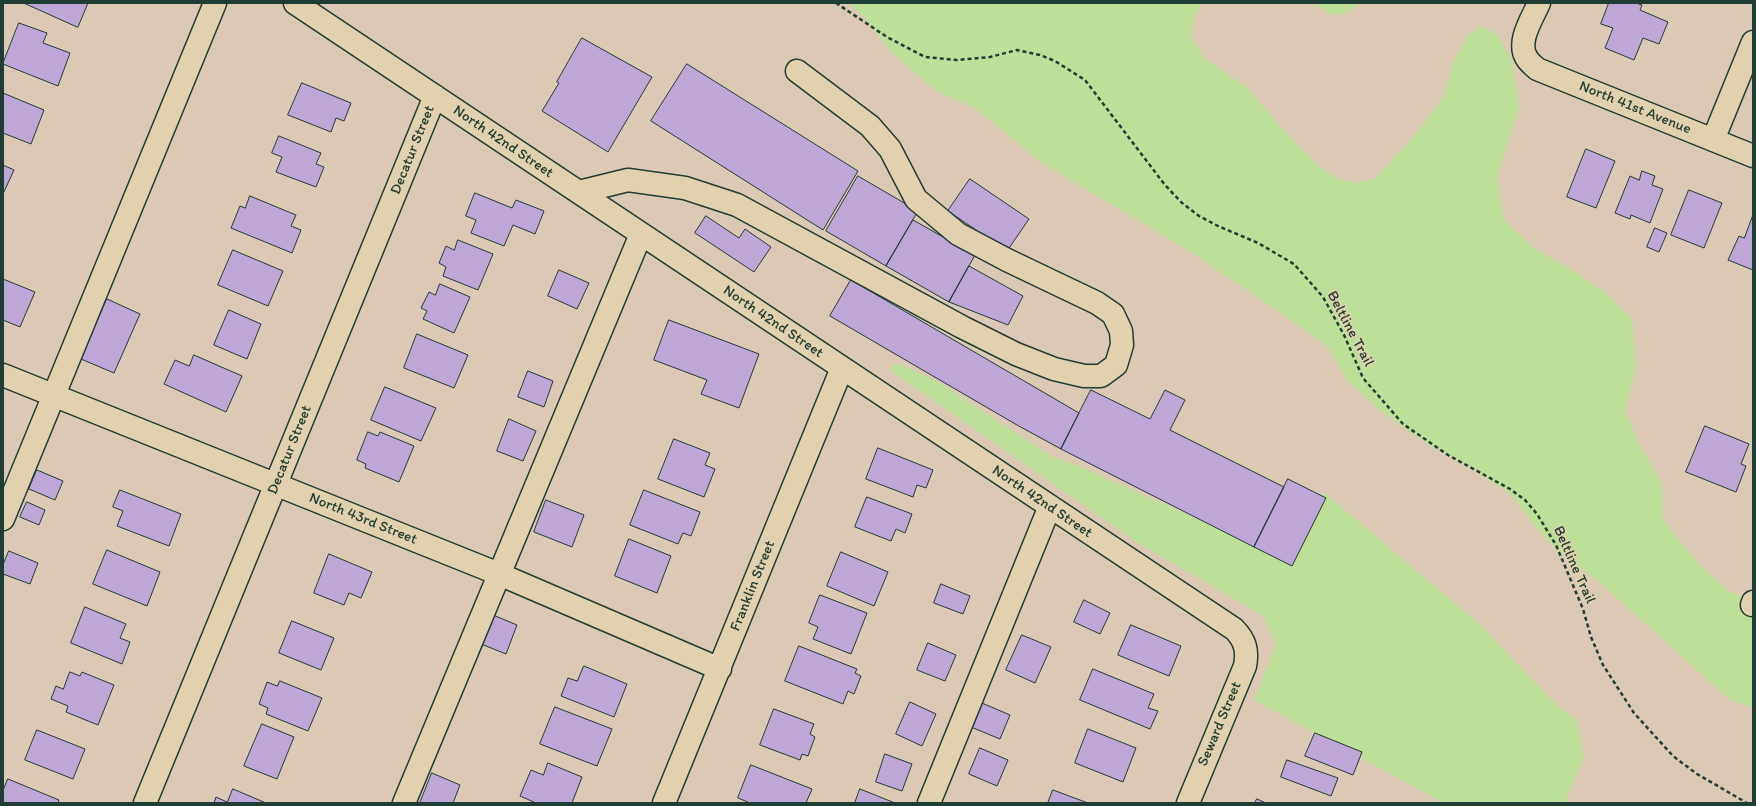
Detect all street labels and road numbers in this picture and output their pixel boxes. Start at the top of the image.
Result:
street label: North 41st Avenue [1576,77,1694,139]
street label: North 42nd Street [449,102,557,182]
street label: Decatur Street [387,103,439,197]
street label: North 42nd Street [719,282,827,362]
street label: Beltline Trail [1323,288,1377,370]
street label: Decatur Street [264,403,316,497]
street label: North 42nd Street [988,462,1096,542]
street label: North 43rd Street [306,489,420,549]
street label: Beltline Trail [1549,523,1599,607]
street label: Franklin Street [727,538,779,634]
street label: Seward Street [1194,679,1246,769]

